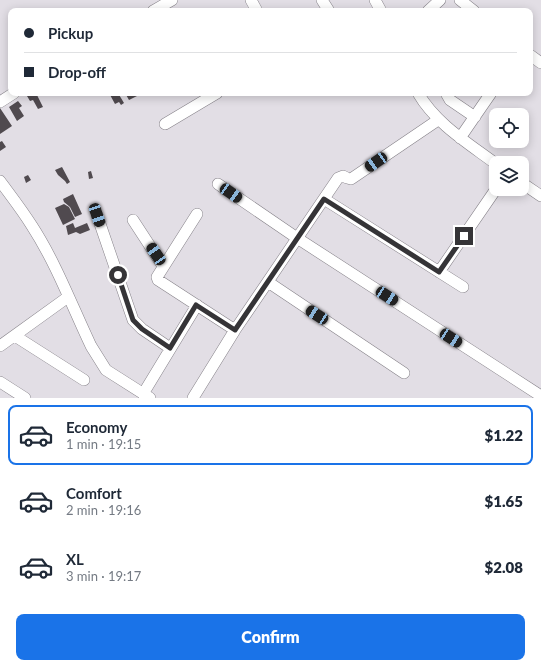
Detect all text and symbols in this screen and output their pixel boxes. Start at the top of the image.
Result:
text: Pickup [48,24,93,42]
text: Drop-off [48,63,106,81]
map controls [489,108,529,196]
button: locate [489,108,529,148]
car [363,150,389,174]
button: layers [489,156,529,196]
car [218,181,244,205]
car [87,202,107,228]
route end [455,227,473,245]
car [144,241,168,267]
route start [109,266,127,284]
car [374,284,400,308]
car [304,303,330,327]
car [438,326,464,350]
icon: car [18,417,54,453]
text: Economy [66,418,127,436]
text: $1.22 [485,426,523,444]
text: 1 min · 19:15 [66,436,141,452]
icon: car [18,483,54,519]
text: Comfort [66,484,122,502]
text: $1.65 [485,492,523,510]
text: 2 min · 19:16 [66,502,141,518]
icon: car [18,549,54,585]
text: XL [66,550,84,568]
text: $2.08 [485,558,523,576]
text: 3 min · 19:17 [66,568,141,584]
button: Confirm [16,614,525,660]

